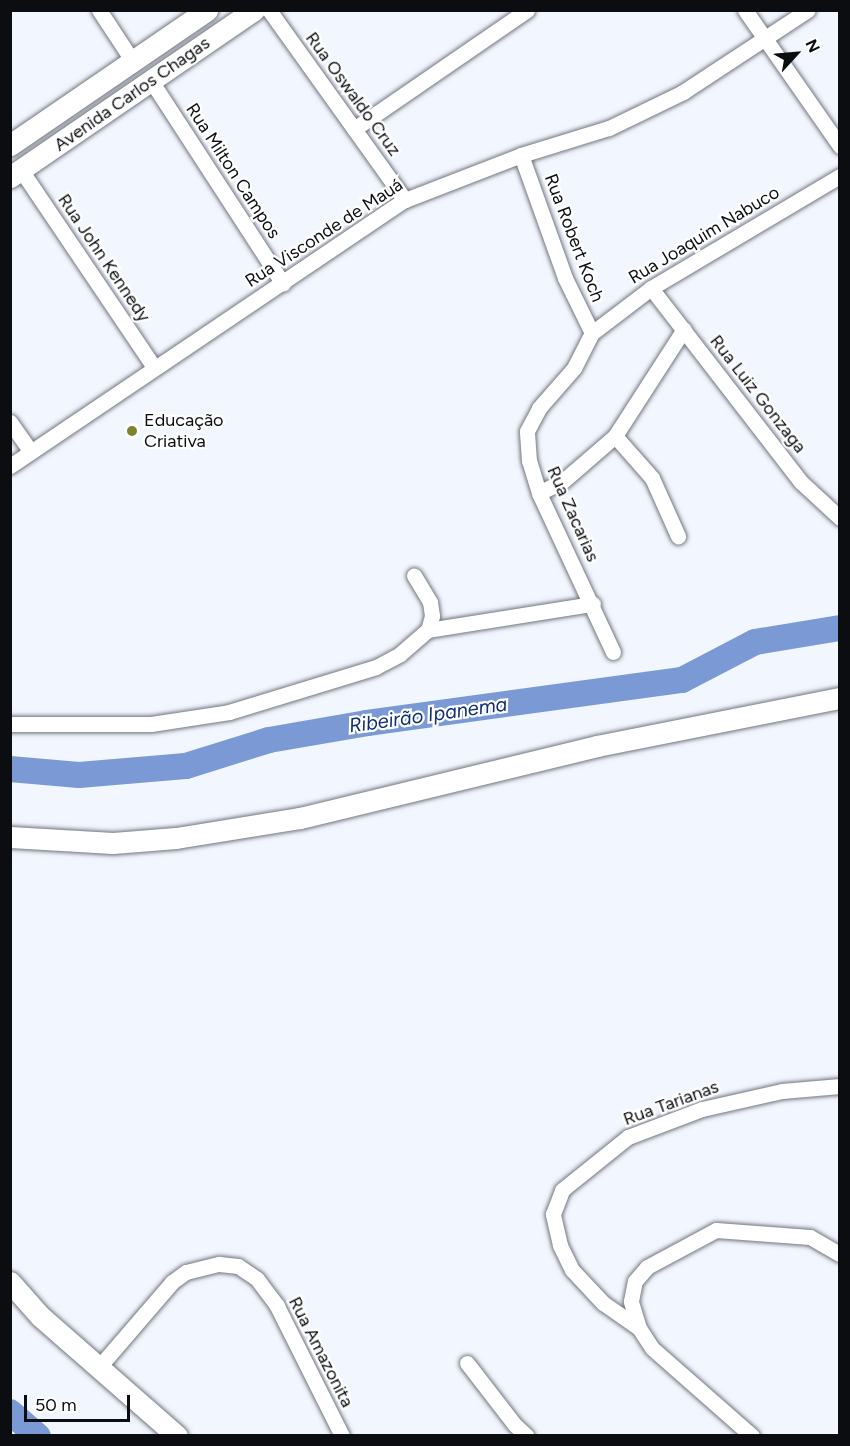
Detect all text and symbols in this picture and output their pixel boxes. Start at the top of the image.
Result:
north arrow [766,24,826,84]
street label: Rua Oswaldo Cruz [301,28,405,160]
street label: Avenida Carlos Chagas [50,32,214,156]
text: N [801,36,824,56]
street label: Rua Milton Campos [181,99,285,243]
street label: Rua Robert Koch [540,171,608,305]
street label: Rua Visconde de Mauá [241,174,407,292]
street label: Rua Joaquim Nabuco [625,181,783,289]
street label: Rua John Kennedy [53,190,155,326]
street label: Rua Luiz Gonzaga [705,331,811,457]
place label: Educação Criativa [144,410,224,452]
marker: Educação Criativa [125,424,139,438]
street label: Rua Zacarias [542,463,604,565]
water label: Ribeirão Ipanema [347,692,509,738]
street label: Rua Tarianas [620,1076,722,1130]
street label: Rua Amazonita [284,1293,358,1411]
scale bar [27,1383,134,1421]
text: 50 m [35,1394,77,1416]

